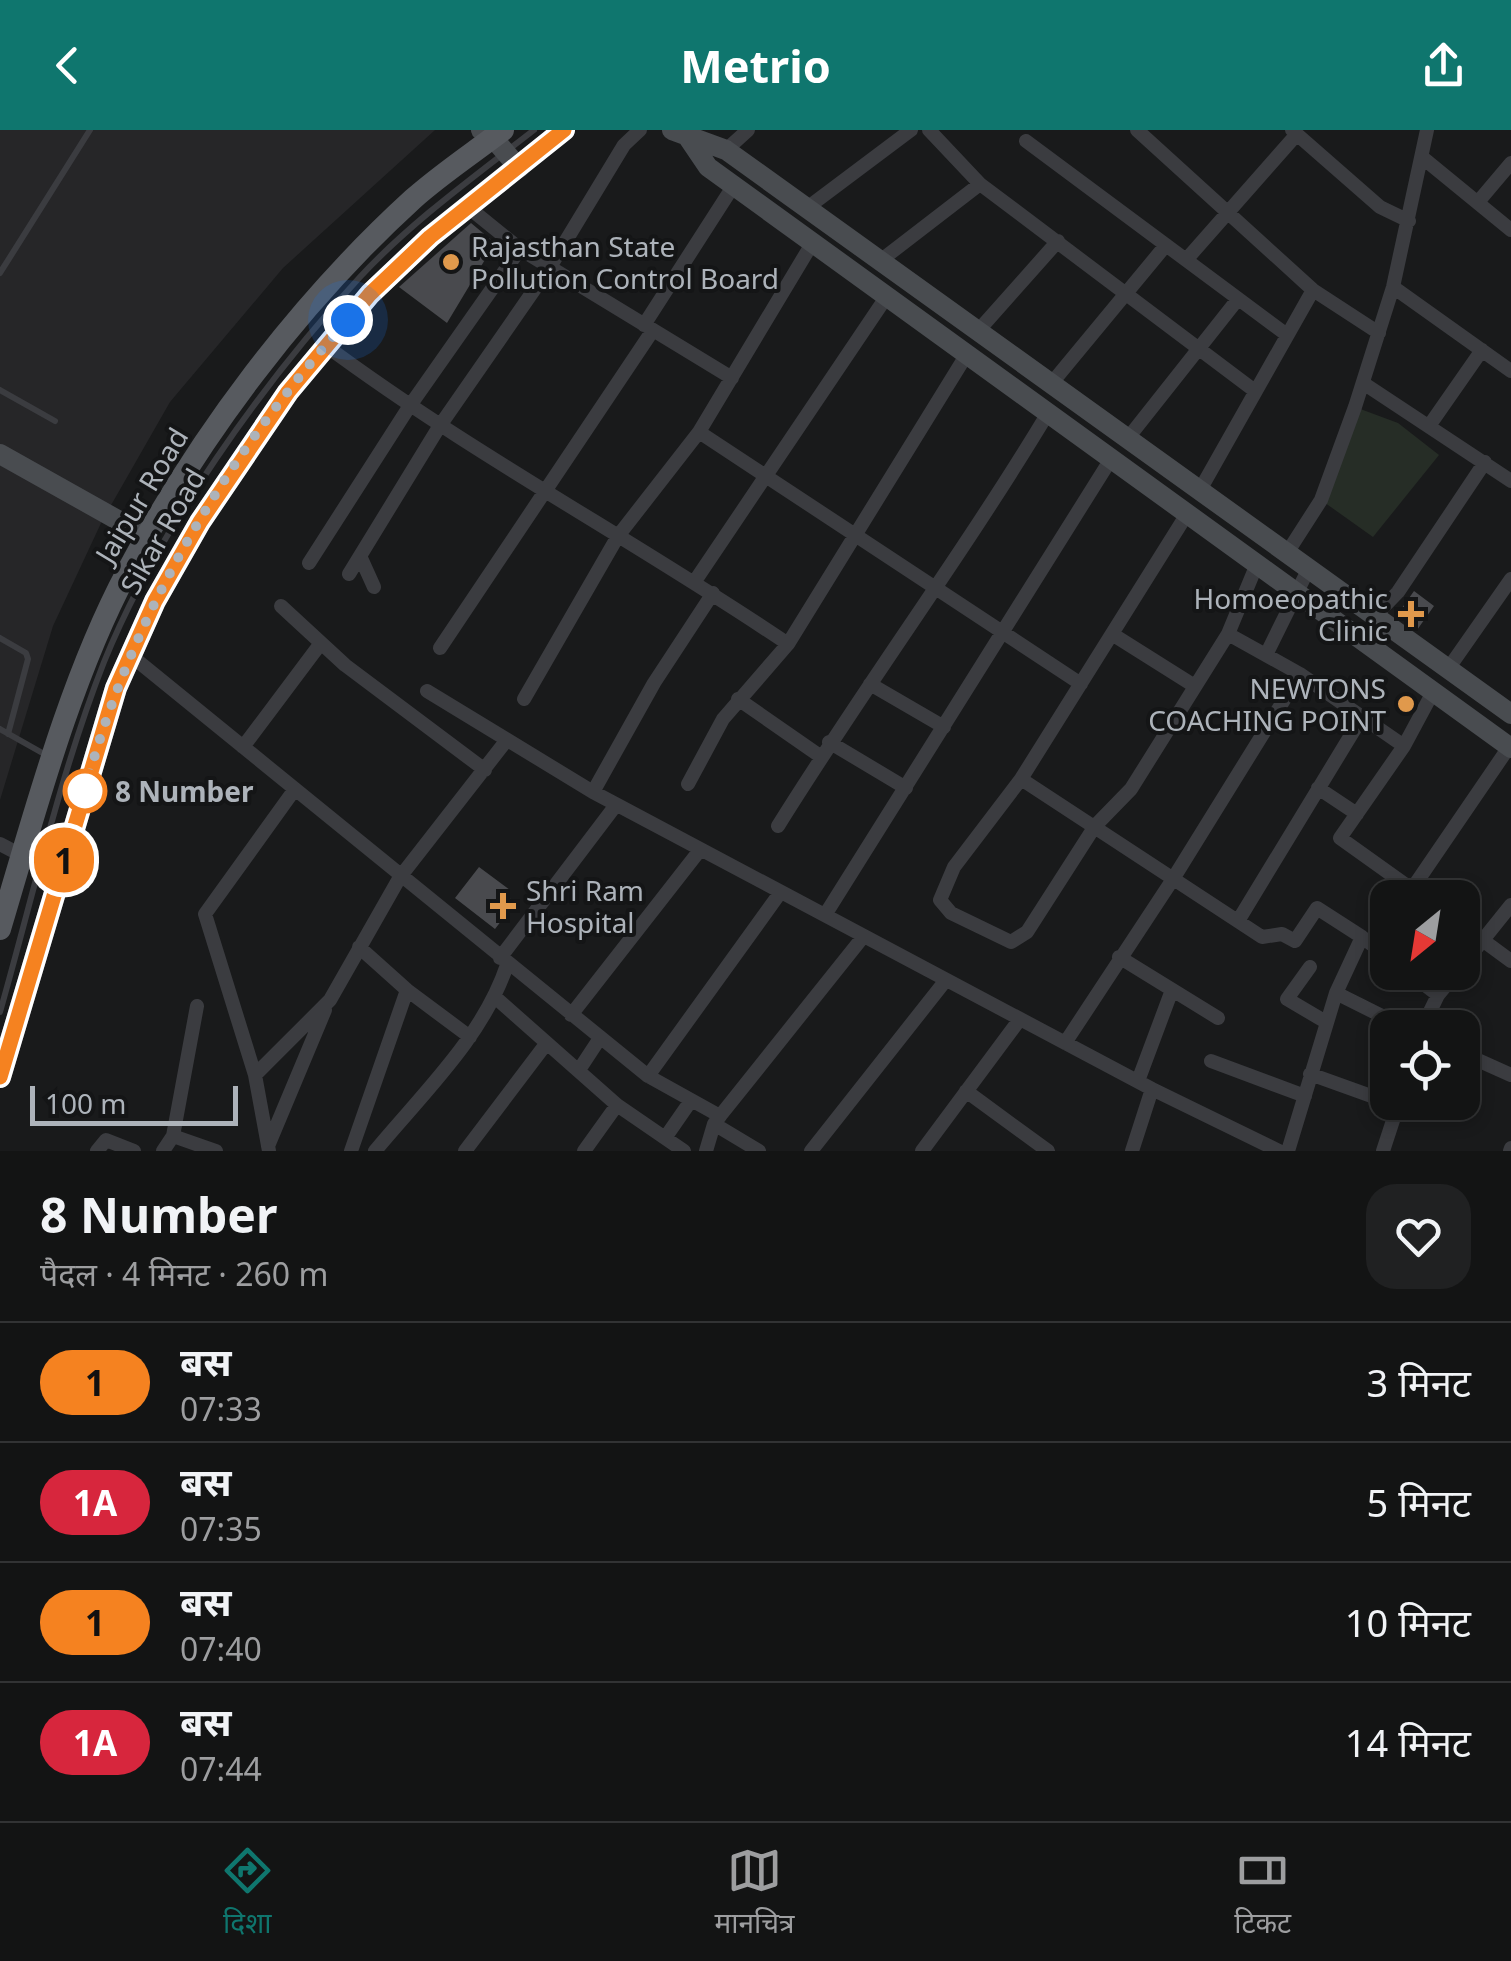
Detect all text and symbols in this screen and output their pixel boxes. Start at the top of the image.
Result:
text: Metrio [680,35,831,96]
icon: back [40,38,95,93]
icon: share [1416,38,1471,93]
place label: Rajasthan State Pollution Control Board [471,227,779,297]
marker: Rajasthan State Pollution Control Board [440,251,462,273]
your location [323,295,373,345]
street label: Jaipur Road [84,420,196,572]
street label: Sikar Road [111,461,213,601]
place label: Homoeopathic Clinic [1193,579,1388,649]
marker: Homoeopathic Clinic [1398,601,1424,627]
place label: NEWTONS COACHING POINT [1148,669,1386,739]
marker: NEWTONS COACHING POINT [1395,693,1417,715]
marker: 8 Number [64,770,106,812]
place label: 8 Number [115,772,254,810]
line badge: 1 [32,828,96,892]
text: 1 [54,837,74,884]
place label: Shri Ram Hospital [526,871,644,941]
north arrow [1370,880,1480,990]
map controls [1370,880,1480,1120]
marker: Shri Ram Hospital [490,893,516,919]
button: locate [1370,1010,1480,1120]
scale bar [30,1081,238,1126]
text: 100 m [45,1084,127,1122]
text: 8 Number [40,1182,277,1247]
button: heart [1366,1184,1471,1289]
text: पैदल · 4 मिनट · 260 m [40,1252,328,1295]
text: बस [180,1335,232,1387]
text: 3 मिनट [1367,1356,1471,1408]
text: 1 [85,1359,105,1406]
text: 07:33 [180,1387,262,1430]
text: बस [180,1455,232,1507]
text: 5 मिनट [1367,1476,1471,1528]
text: 1A [73,1479,117,1526]
text: 07:35 [180,1507,262,1550]
text: बस [180,1575,232,1627]
text: 10 मिनट [1345,1596,1471,1648]
text: 1 [85,1599,105,1646]
text: 07:40 [180,1627,262,1670]
text: बस [180,1695,232,1747]
text: 14 मिनट [1345,1716,1471,1768]
text: 1A [73,1719,117,1766]
text: 07:44 [180,1747,262,1790]
tab: दिशा [220,1843,275,1941]
tab: मानचित्र [714,1843,795,1941]
tab: टिकट [1234,1843,1291,1941]

